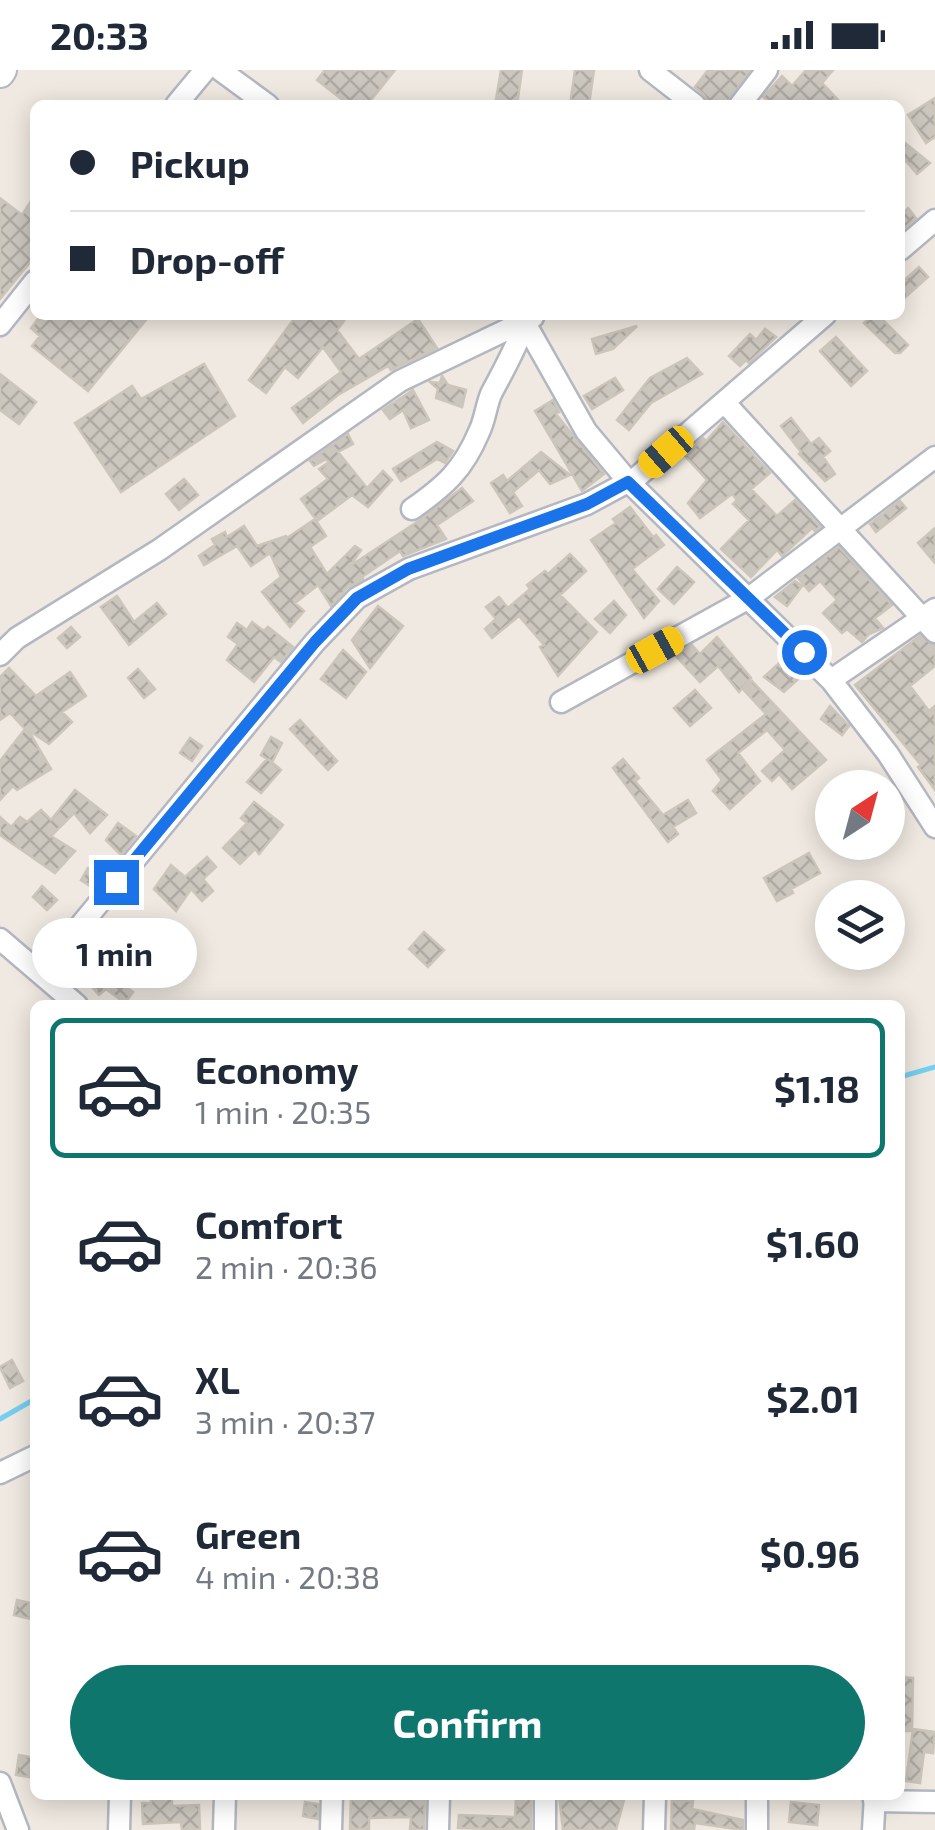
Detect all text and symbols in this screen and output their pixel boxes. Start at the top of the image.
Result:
text: 20:33 [50,12,149,58]
text: Pickup [130,140,250,186]
text: Drop-off [130,236,284,282]
car [634,421,698,483]
car [621,622,689,678]
route start [782,630,827,675]
north arrow [815,770,905,860]
map controls [815,770,905,970]
route end [94,860,139,905]
button: layers [815,880,905,970]
callout: 1 min [34,917,198,987]
text: 1 min [76,934,153,972]
icon: car [75,1043,165,1133]
text: Economy [195,1046,359,1092]
text: $1.18 [774,1065,860,1111]
text: 1 min · 20:35 [195,1092,371,1130]
icon: car [75,1198,165,1288]
text: Comfort [195,1201,343,1247]
text: $1.60 [766,1220,860,1266]
text: 2 min · 20:36 [195,1247,377,1285]
icon: car [75,1353,165,1443]
text: XL [195,1356,240,1402]
text: $2.01 [766,1375,860,1421]
text: 3 min · 20:37 [195,1402,375,1440]
icon: car [75,1508,165,1598]
text: Green [195,1511,301,1557]
text: $0.96 [760,1530,860,1576]
text: 4 min · 20:38 [195,1557,380,1595]
button: Confirm [70,1665,865,1780]

